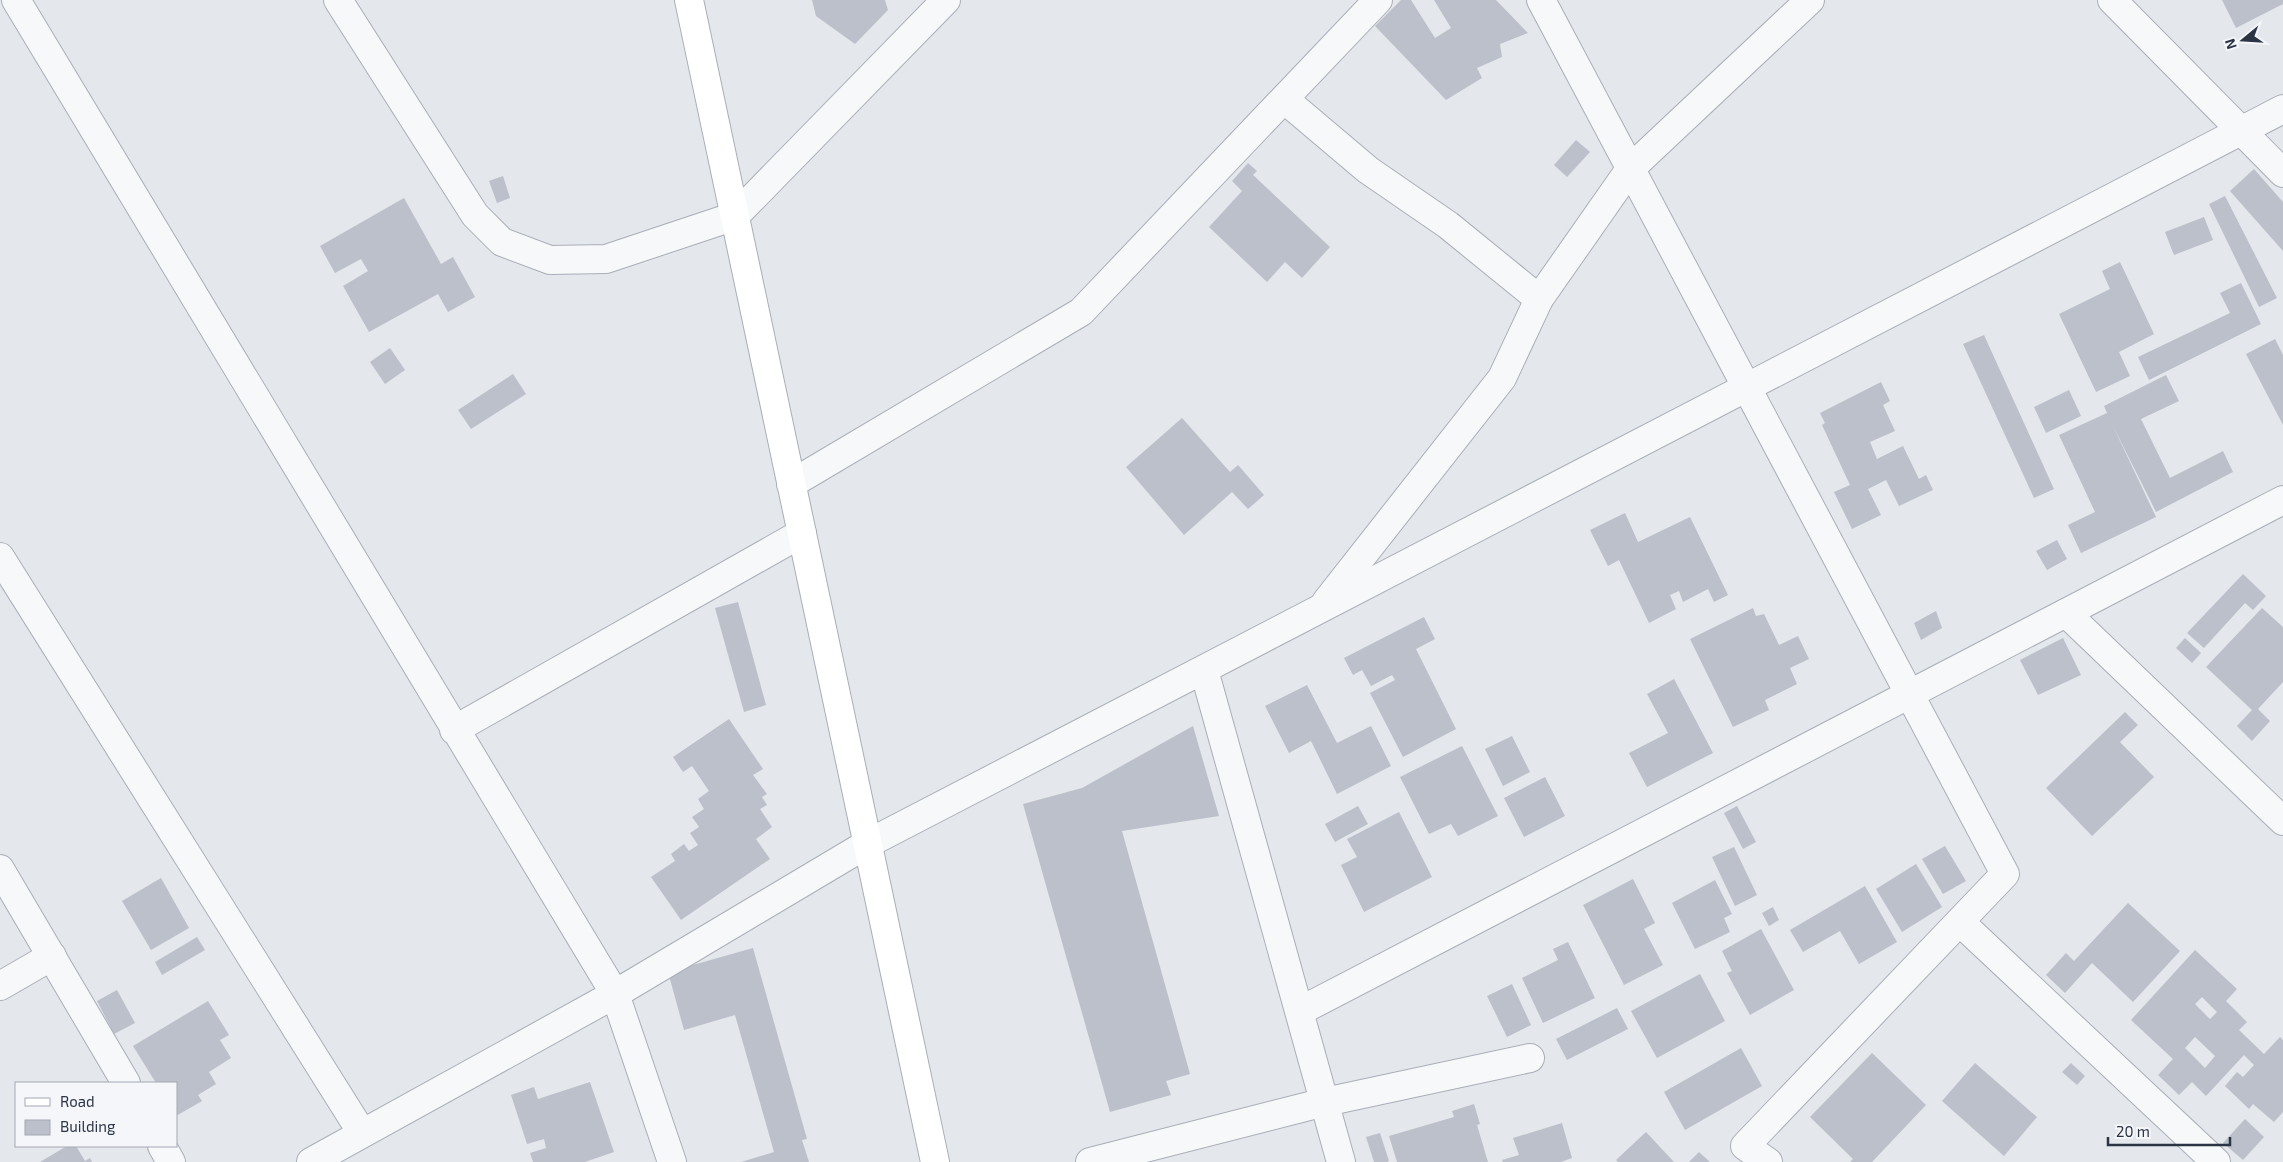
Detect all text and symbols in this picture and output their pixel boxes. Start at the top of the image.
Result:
north arrow [2218,15,2268,65]
text: N [2221,37,2240,52]
legend [15,1082,178,1147]
text: Road [60,1092,95,1110]
scale bar [2108,1114,2230,1146]
text: Building [60,1117,116,1135]
text: 20 m [2116,1122,2150,1140]

